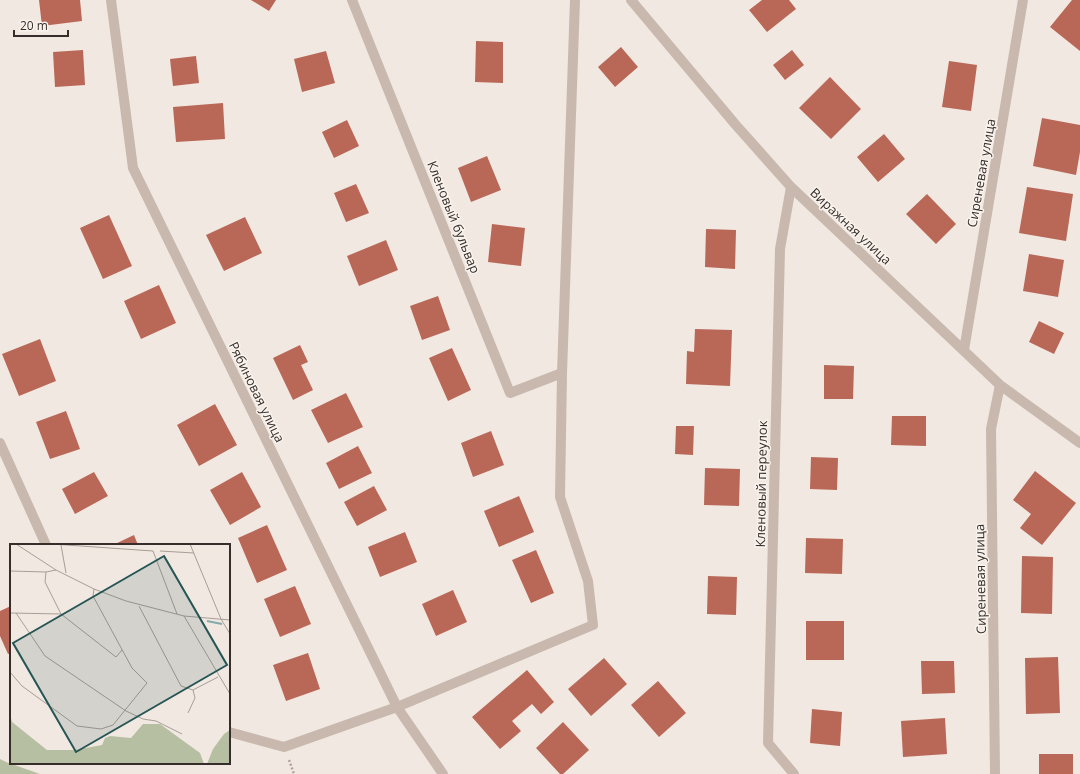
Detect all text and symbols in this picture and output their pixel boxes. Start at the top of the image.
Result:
scale bar [14,12,68,38]
text: 20 m [20,17,48,34]
street label: Сиреневая улица [963,117,999,229]
street label: Кленовый бульвар [423,158,485,276]
street label: Виражная улица [806,184,896,268]
street label: Рябиновая улица [225,339,289,445]
street label: Кленовый переулок [751,420,771,548]
street label: Сиреневая улица [970,524,990,634]
inset map [10,544,230,764]

